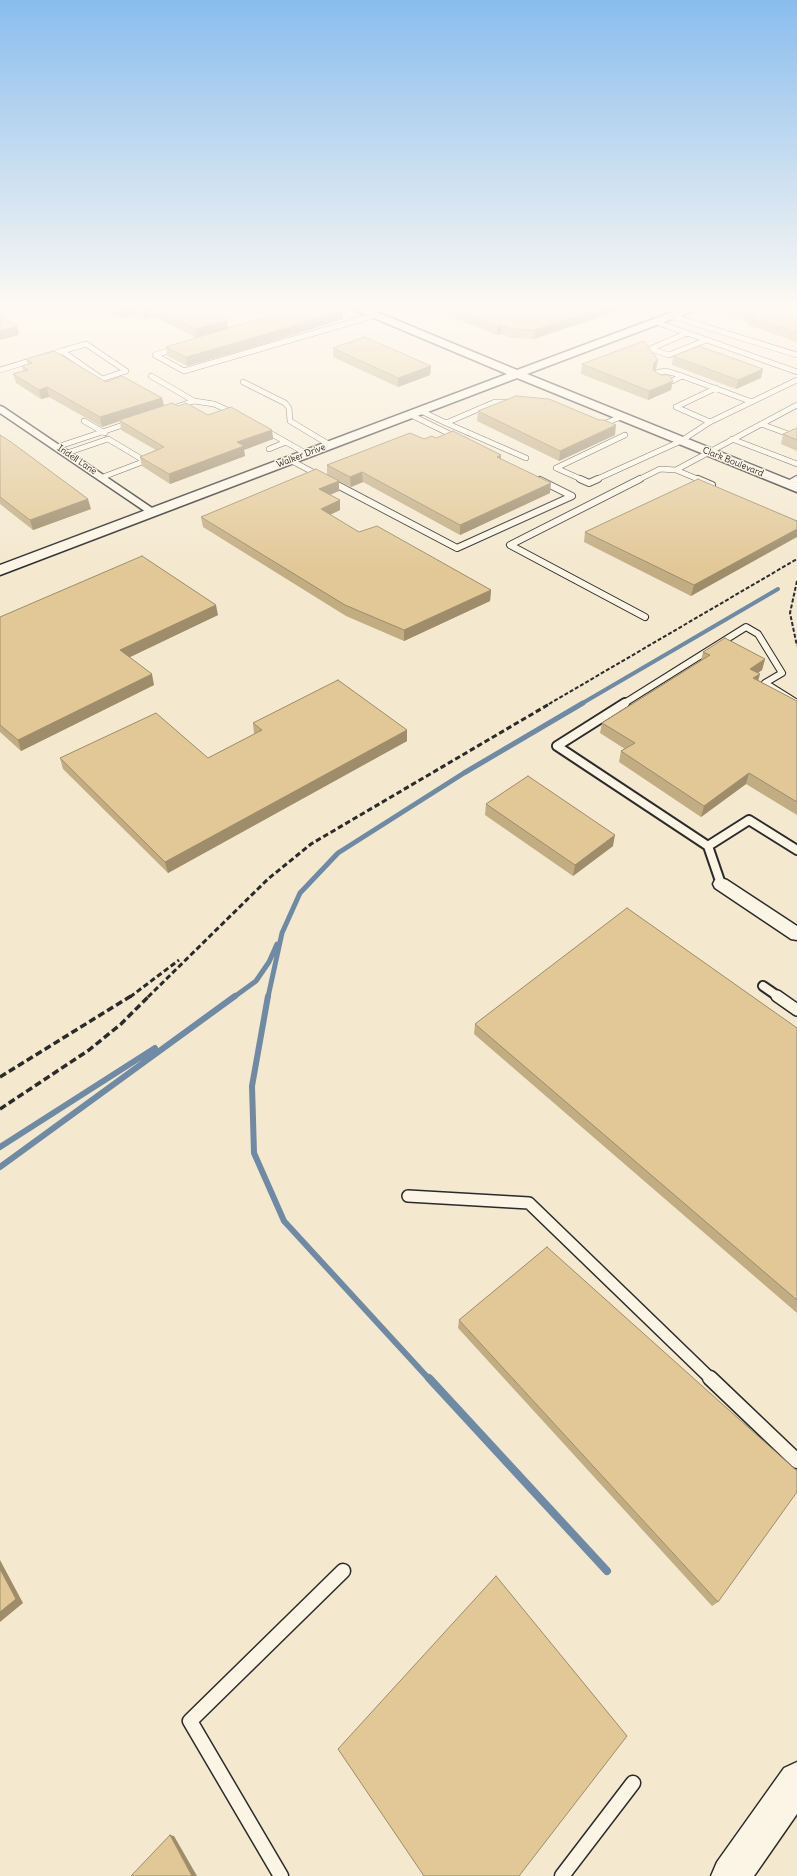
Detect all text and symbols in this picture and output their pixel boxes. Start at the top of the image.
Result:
street label: Walker Drive [275,442,327,470]
street label: Indell Lane [55,443,99,477]
street label: Clark Boulevard [701,445,765,479]

